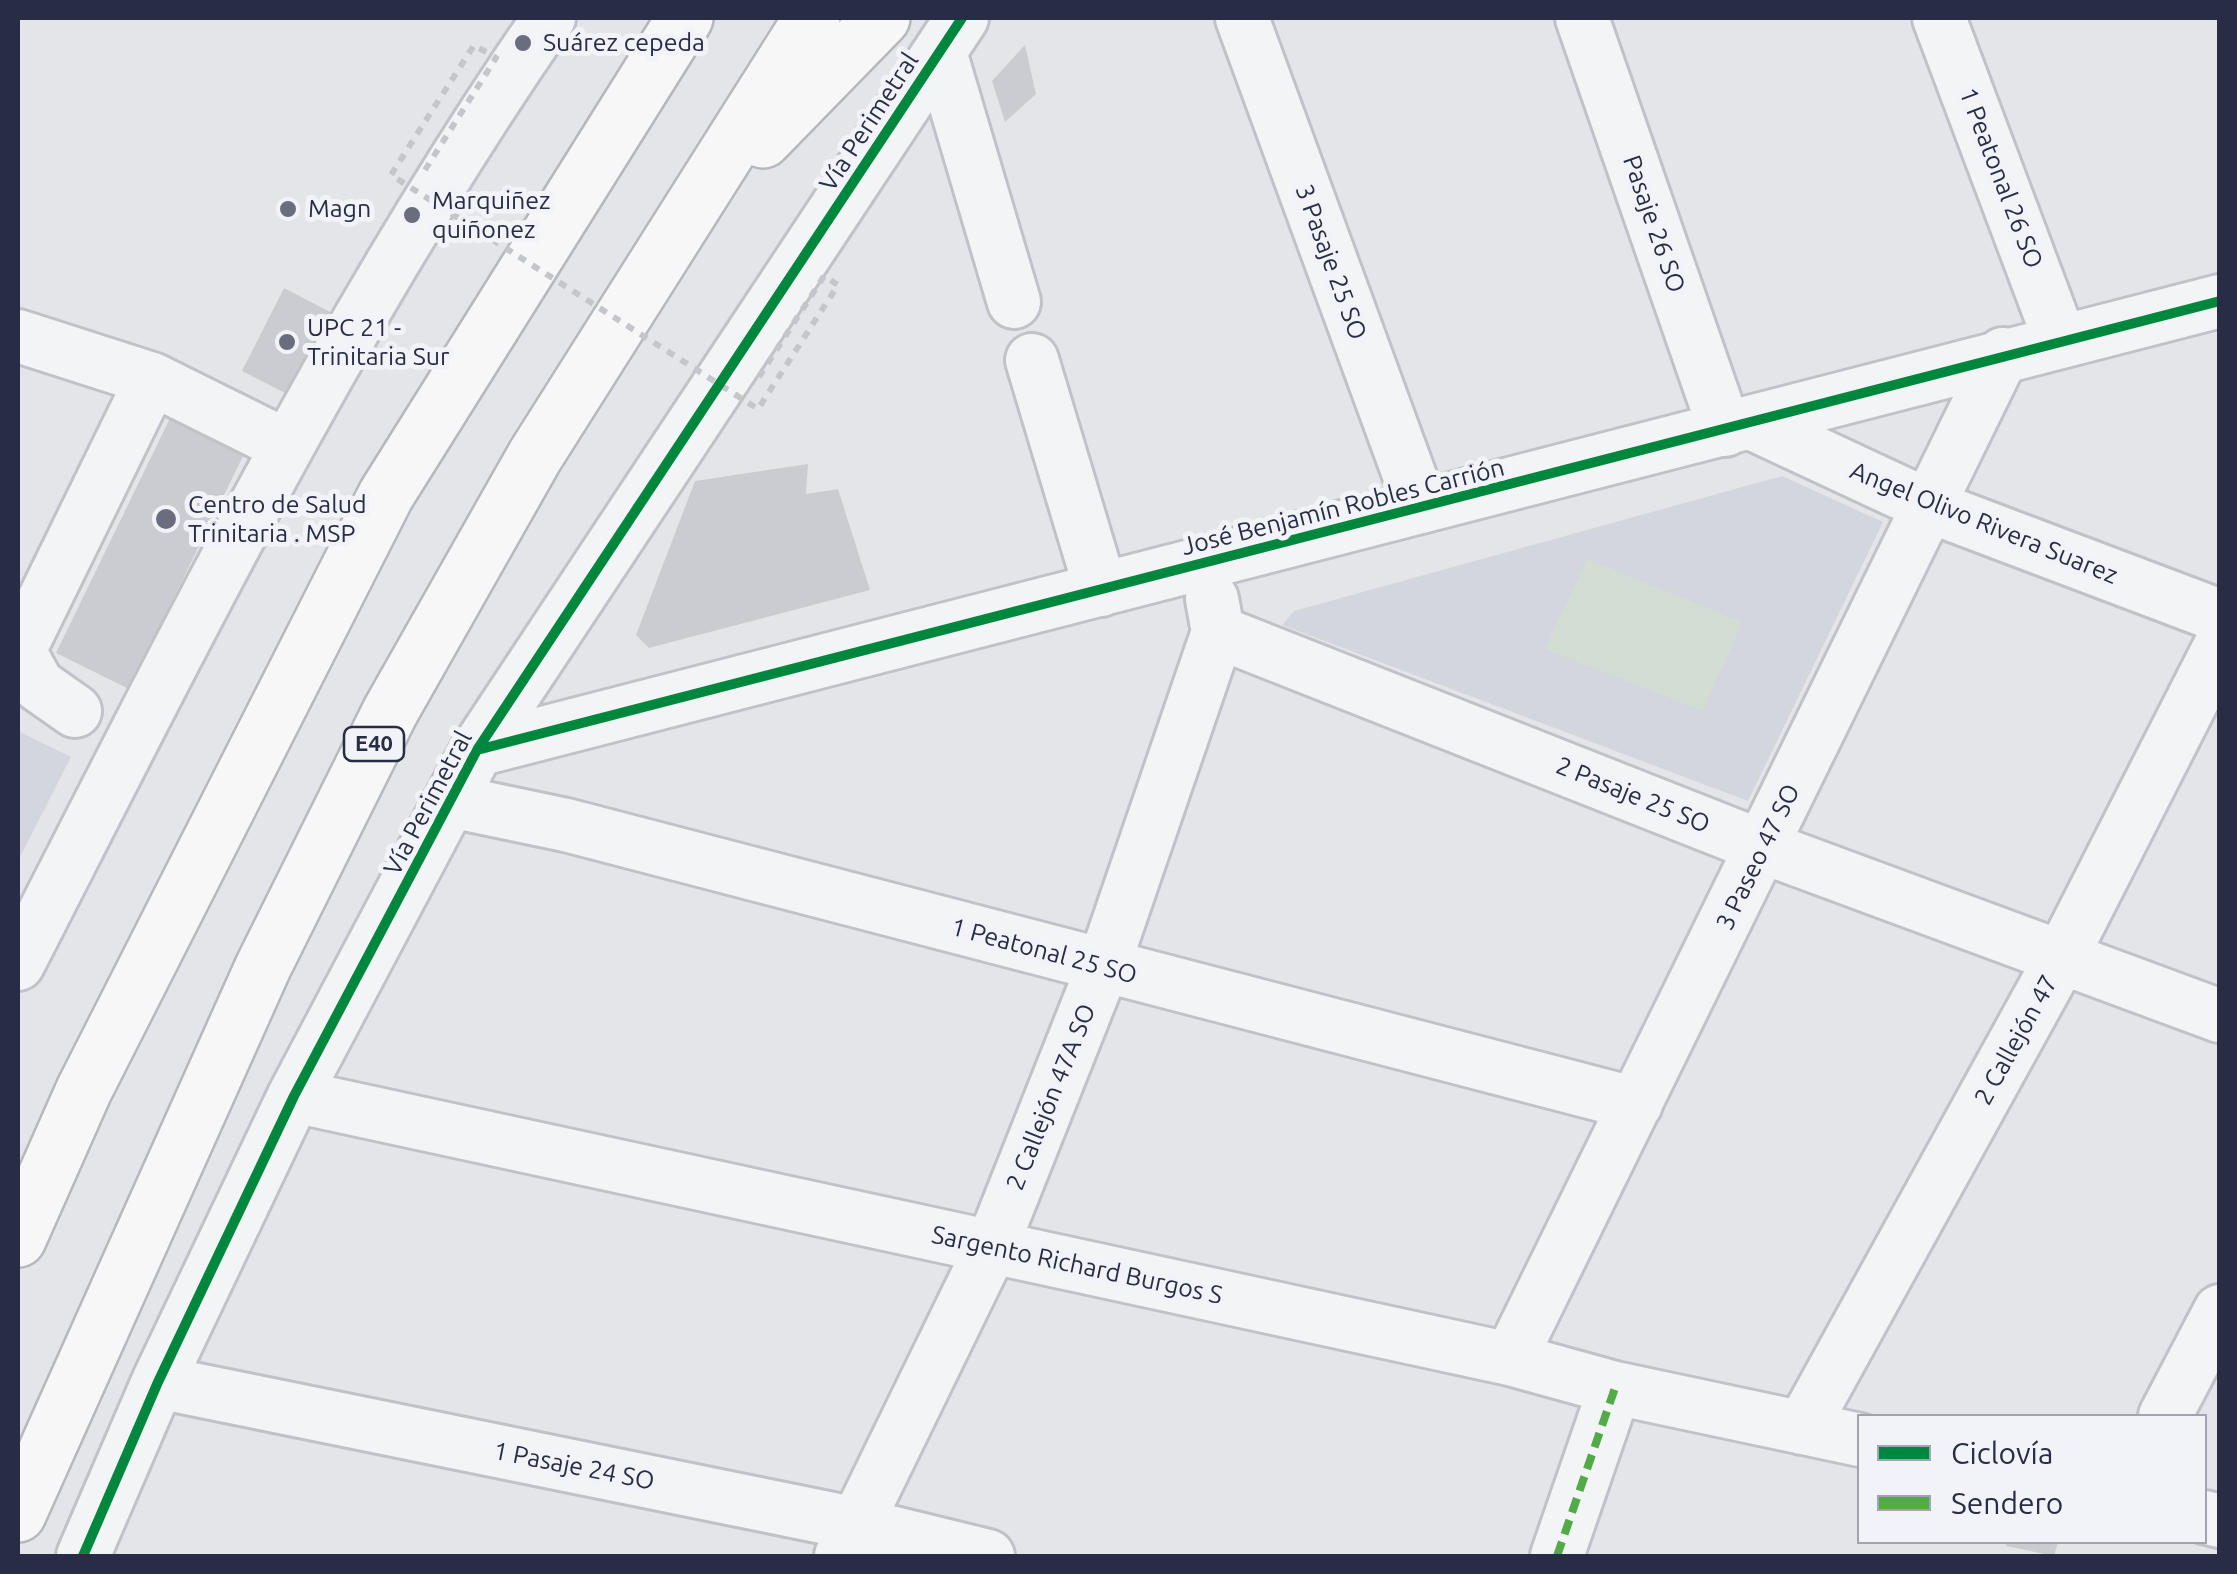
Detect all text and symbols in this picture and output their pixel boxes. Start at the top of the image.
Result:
place label: Suárez cepeda [543,28,705,58]
marker: Suárez cepeda [512,32,534,54]
street label: Vía Perimetral [813,47,925,197]
street label: 1 Peatonal 26 SO [1953,83,2049,273]
street label: Pasaje 26 SO [1616,151,1692,297]
street label: 3 Pasaje 25 SO [1289,180,1373,344]
place label: Marquiñez quiñonez [432,186,551,245]
place label: Magn [308,194,371,224]
marker: Magn [277,198,299,220]
marker: Marquiñez quiñonez [401,204,423,226]
place label: UPC 21 - Trinitaria Sur [307,313,450,372]
marker: UPC 21 - Trinitaria Sur [276,331,298,353]
street label: José Benjamín Robles Carrión [1178,452,1508,562]
street label: Angel Olivo Rivera Suarez [1846,456,2122,590]
place label: Centro de Salud Trinitaria . MSP [188,490,367,549]
marker: Centro de Salud Trinitaria . MSP [153,506,179,532]
street label: Vía Perimetral [377,726,479,880]
road number: E40 [344,727,404,761]
street label: 2 Pasaje 25 SO [1552,751,1714,839]
street label: 3 Paseo 47 SO [1710,779,1806,935]
street label: 1 Peatonal 25 SO [948,912,1140,990]
street label: 2 Callejón 47 [1968,970,2064,1110]
street label: 2 Callejón 47A SO [1000,999,1102,1195]
street label: Sargento Richard Burgos S [929,1220,1225,1310]
legend [1857,1414,2207,1544]
street label: 1 Pasaje 24 SO [491,1436,657,1496]
text: Ciclovía [1951,1436,2053,1470]
text: Sendero [1951,1486,2063,1520]

